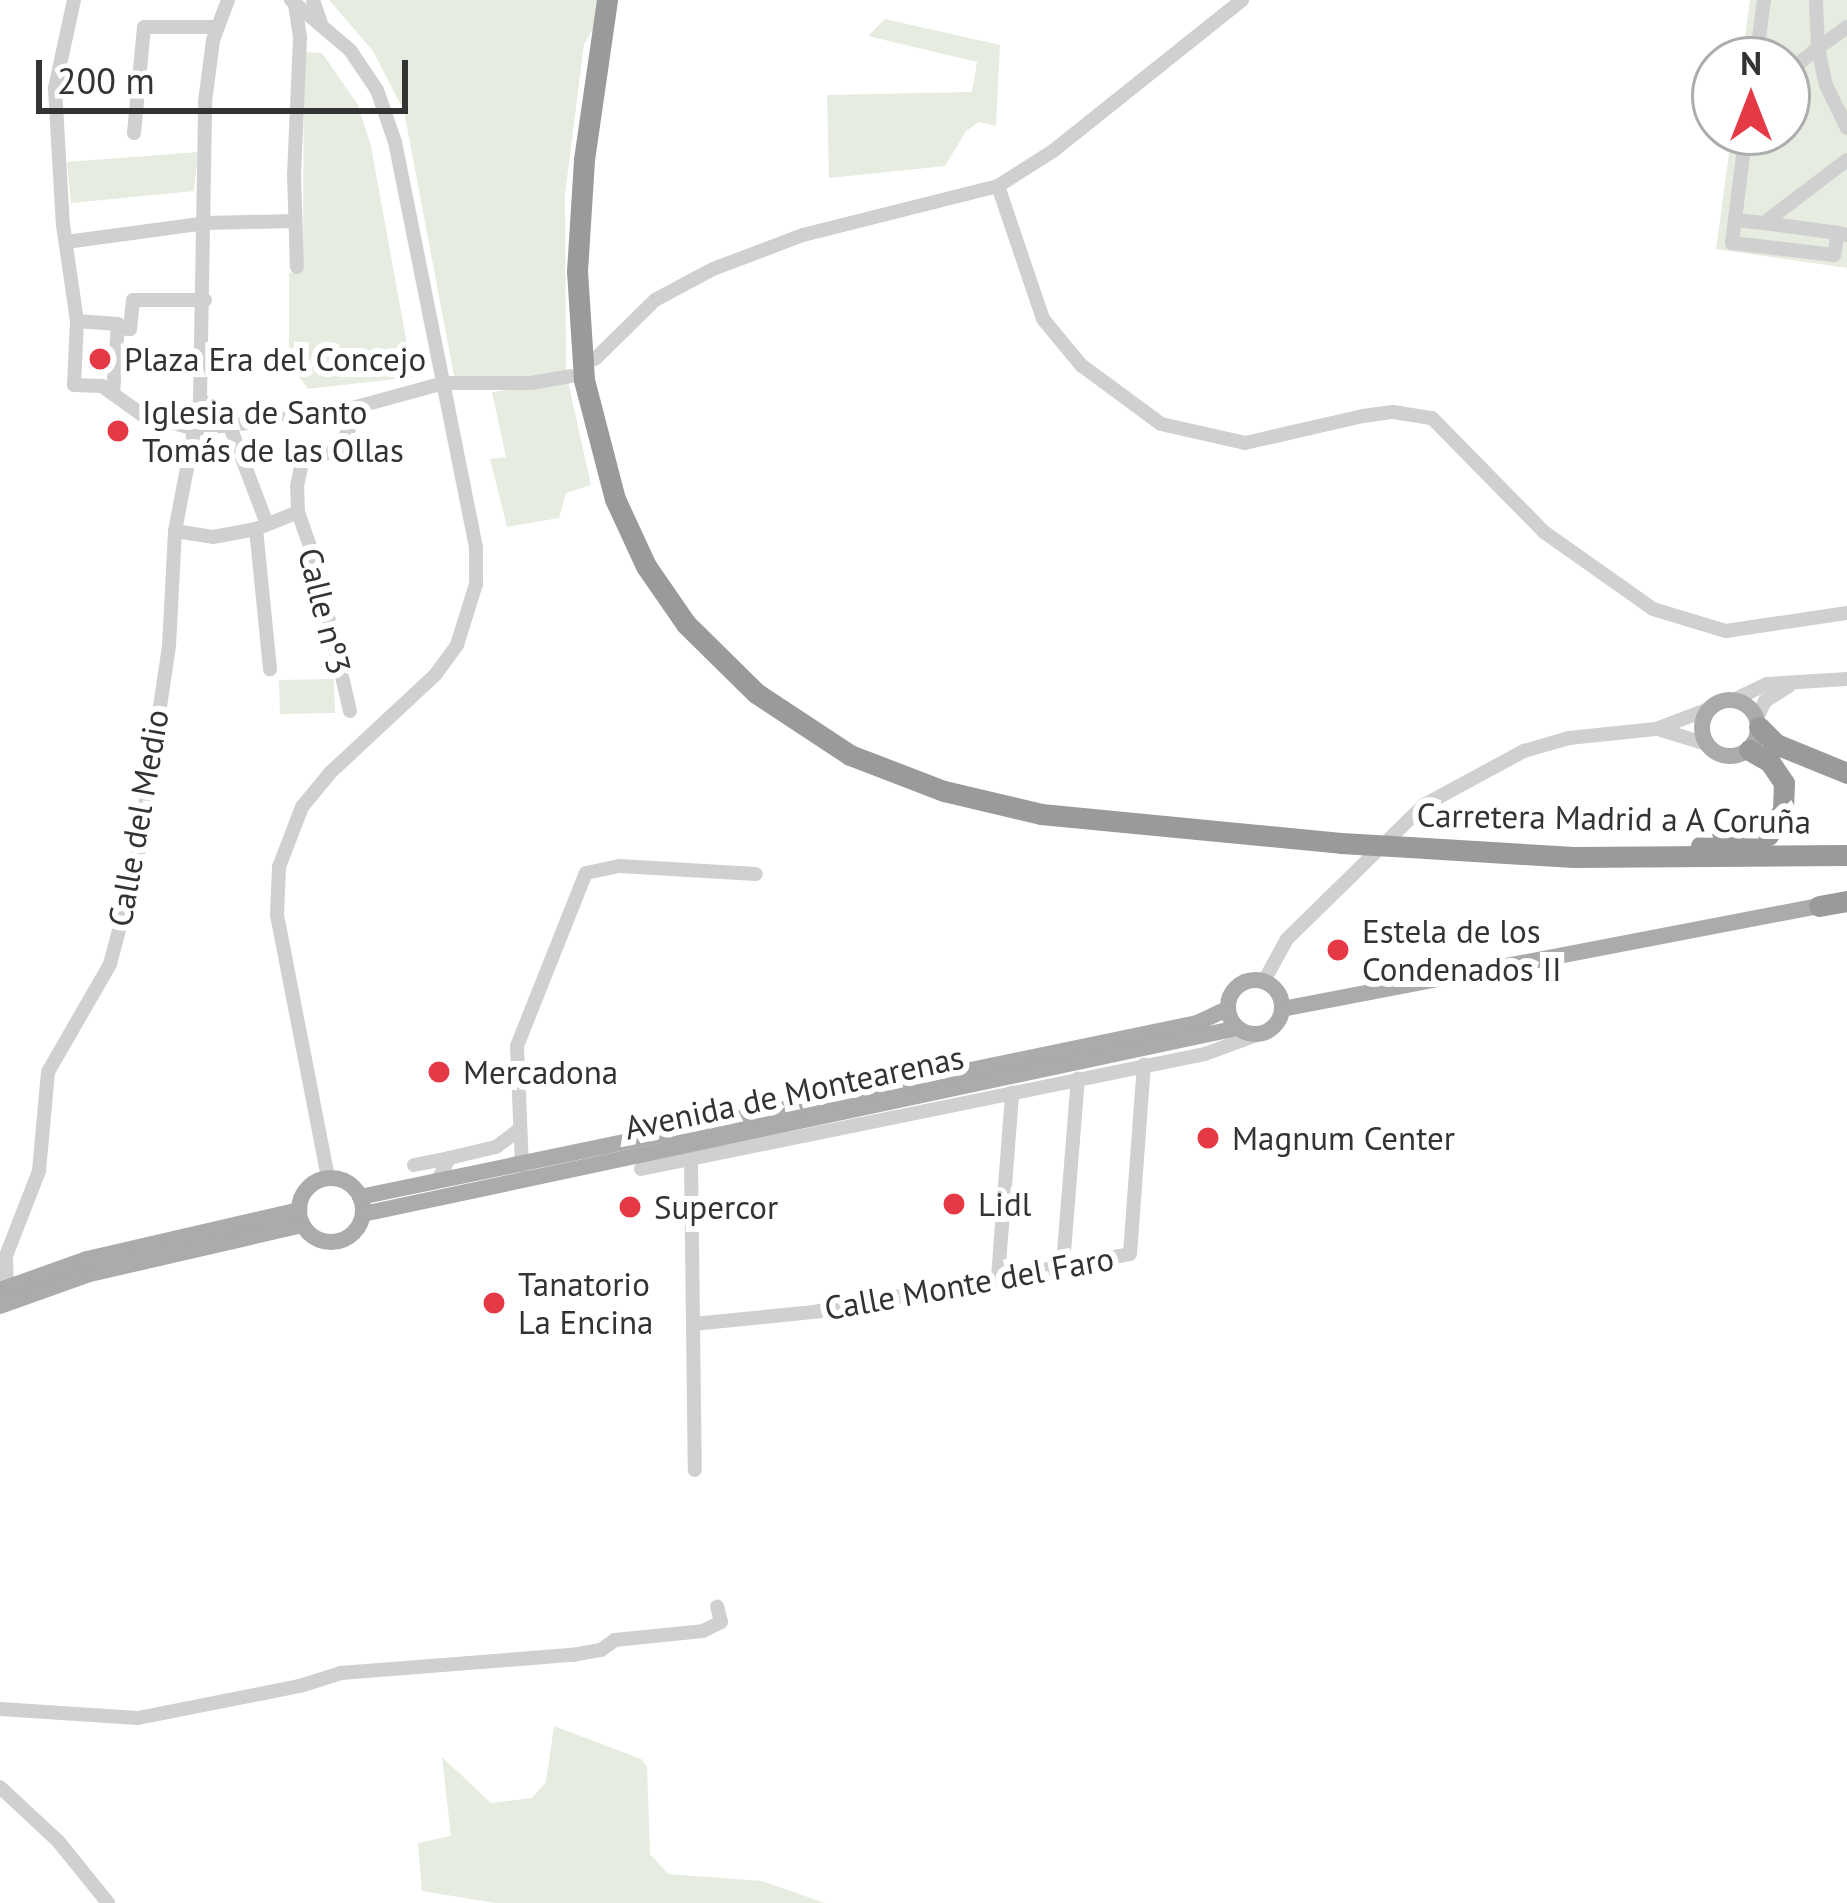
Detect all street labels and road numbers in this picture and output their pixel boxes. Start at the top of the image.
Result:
street label: Calle nº3 [290,544,360,678]
street label: Calle del Medio [99,706,177,930]
street label: Carretera Madrid a A Coruña [1415,795,1813,841]
street label: Avenida de Montearenas [621,1037,967,1147]
street label: Calle Monte del Faro [821,1238,1117,1328]

